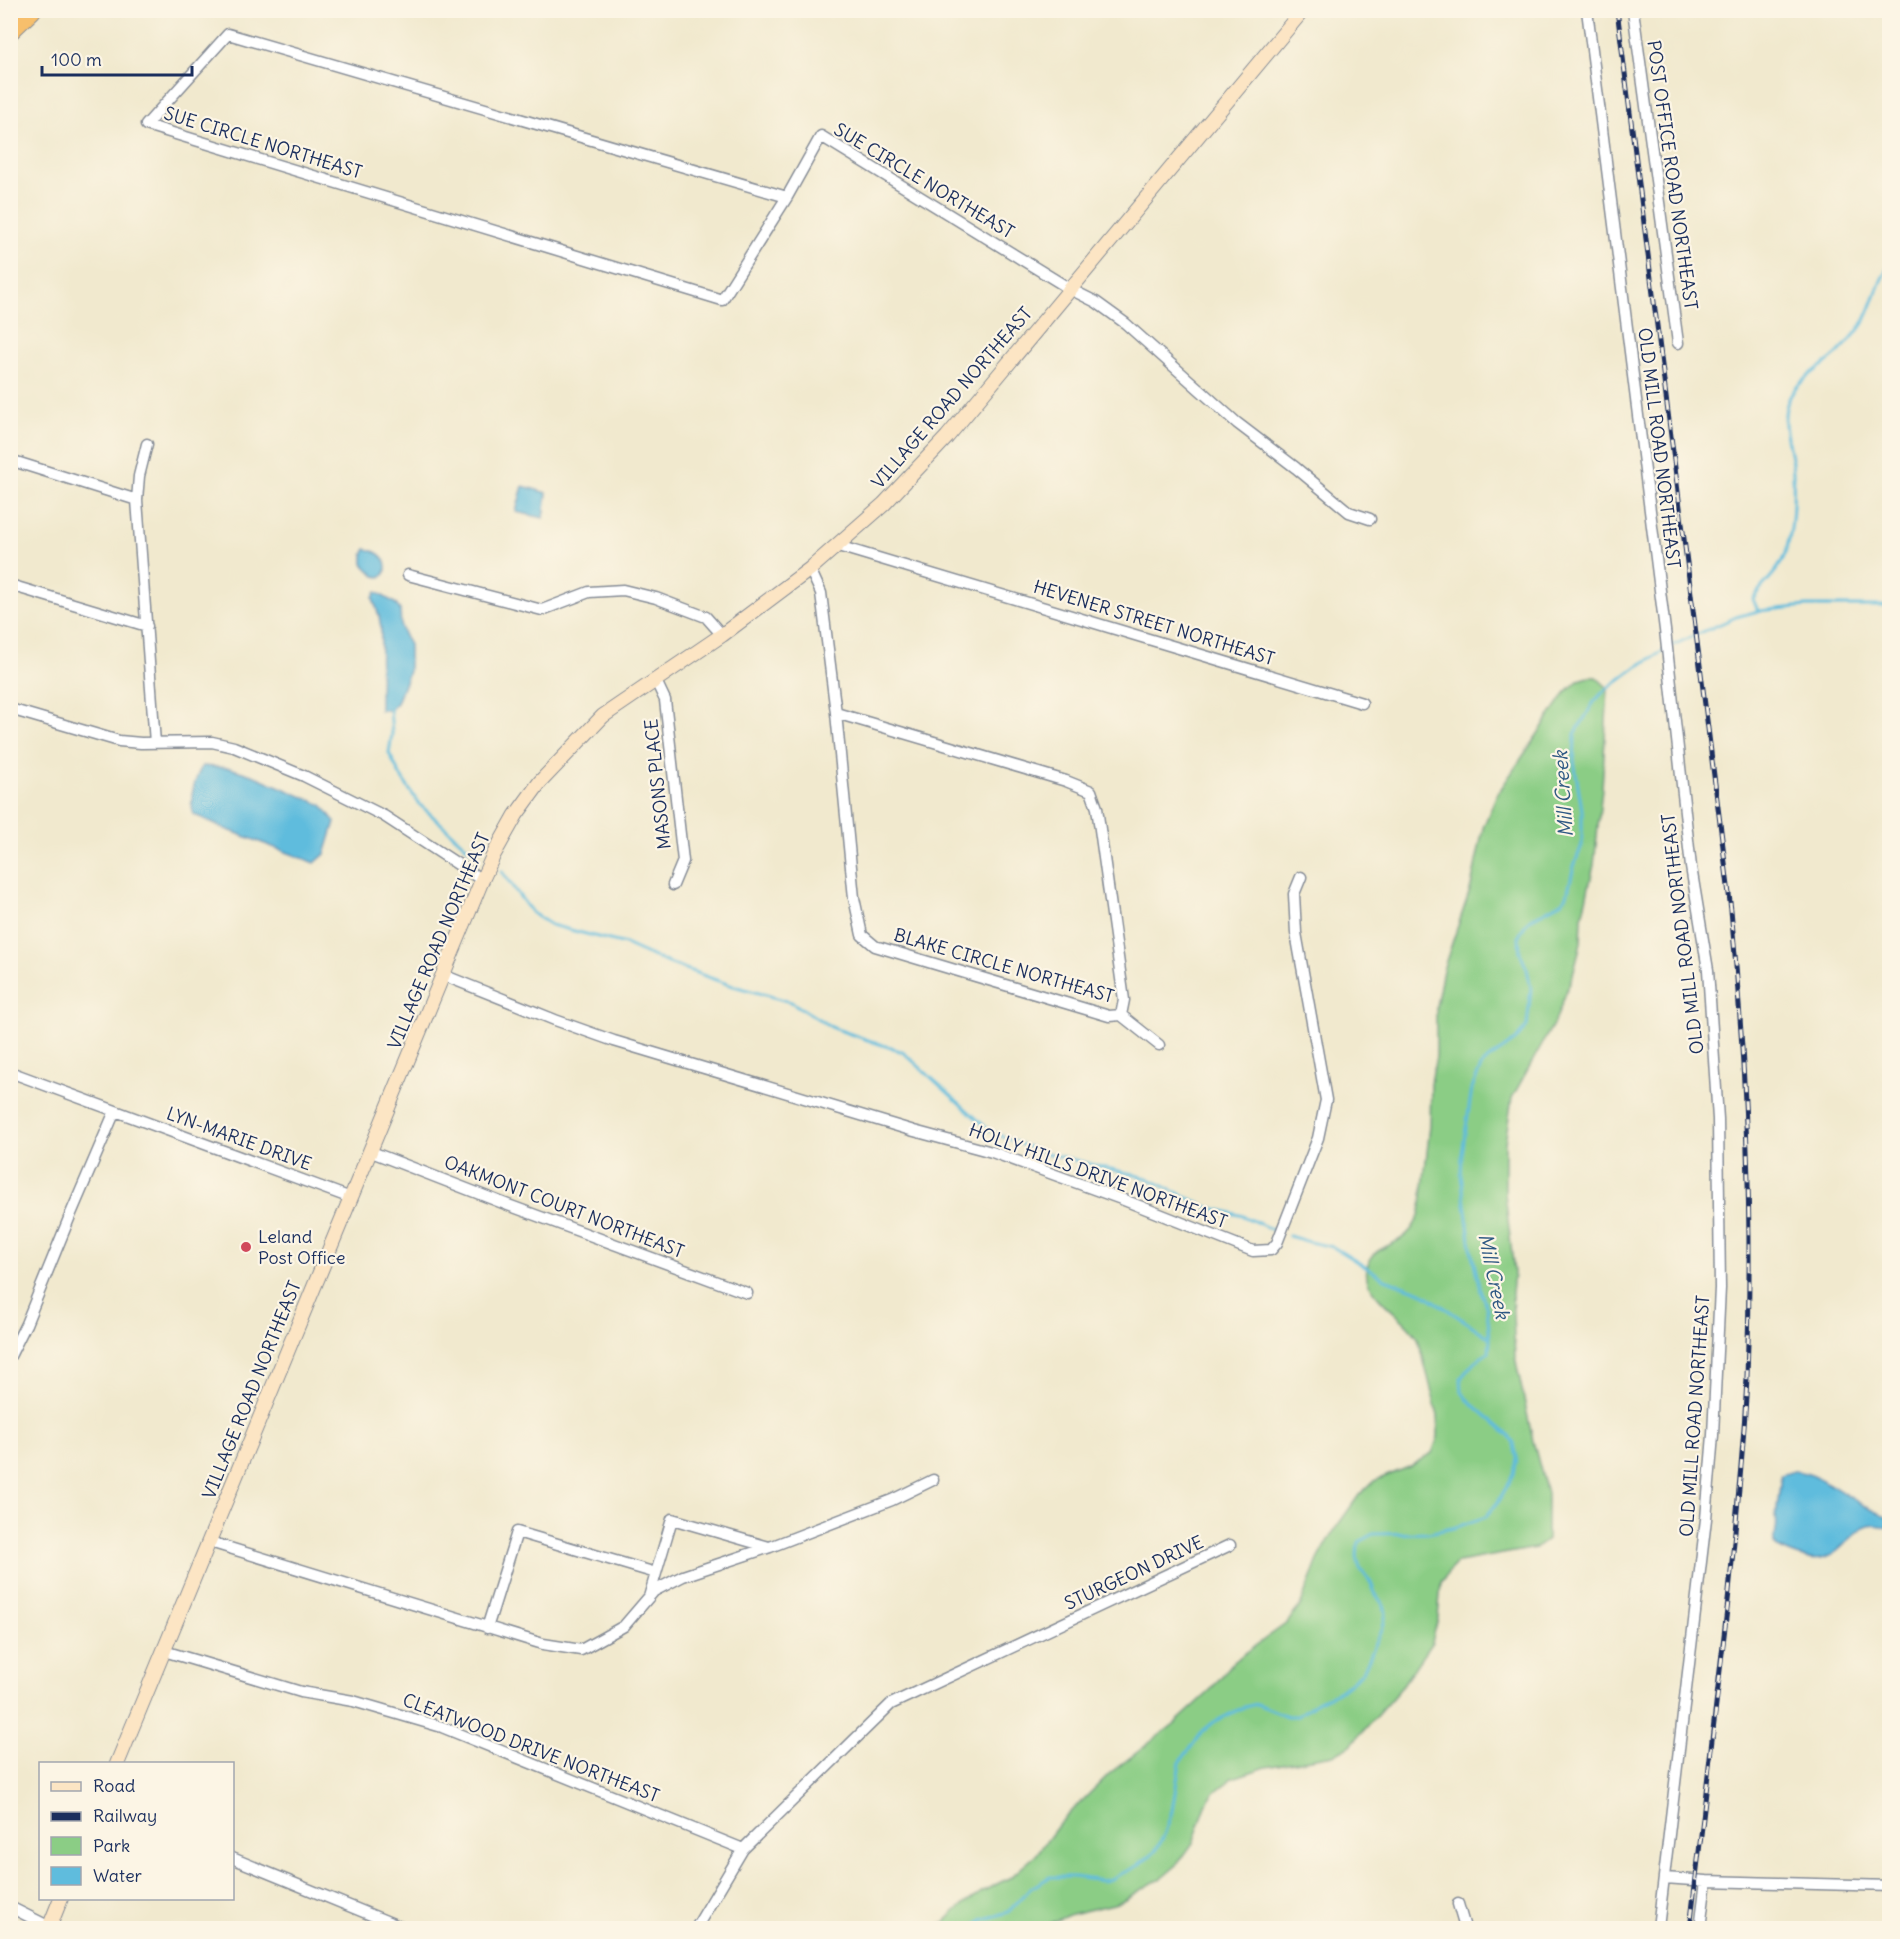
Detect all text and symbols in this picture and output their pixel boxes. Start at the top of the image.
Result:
scale bar [42,39,192,77]
street label: POST OFFICE ROAD NORTHEAST [1642,39,1703,311]
text: 100 m [51,48,102,71]
street label: SUE CIRCLE NORTHEAST [161,101,365,184]
street label: SUE CIRCLE NORTHEAST [830,118,1018,243]
street label: VILLAGE ROAD NORTHEAST [866,302,1037,493]
street label: OLD MILL ROAD NORTHEAST [1633,326,1686,570]
street label: HEVENER STREET NORTHEAST [1031,575,1278,670]
street label: MASONS PLACE [639,718,676,851]
water label: Mill Creek [1547,748,1578,838]
street label: OLD MILL ROAD NORTHEAST [1656,812,1709,1056]
street label: VILLAGE ROAD NORTHEAST [382,829,495,1053]
street label: BLAKE CIRCLE NORTHEAST [891,923,1117,1008]
street label: LYN-MARIE DRIVE [164,1102,315,1175]
street label: HOLLY HILLS DRIVE NORTHEAST [966,1118,1231,1233]
street label: OAKMONT COURT NORTHEAST [441,1150,687,1263]
place label: Leland Post Office [258,1225,345,1269]
water label: Mill Creek [1473,1231,1516,1323]
marker: Leland Post Office [239,1240,253,1254]
street label: VILLAGE ROAD NORTHEAST [197,1277,306,1502]
street label: OLD MILL ROAD NORTHEAST [1675,1294,1714,1538]
street label: STURGEON DRIVE [1061,1530,1207,1615]
street label: CLEATWOOD DRIVE NORTHEAST [400,1688,663,1807]
legend [39,1762,234,1900]
text: Road [93,1774,136,1797]
text: Railway [93,1804,157,1827]
text: Park [93,1834,130,1857]
text: Water [93,1864,143,1887]

